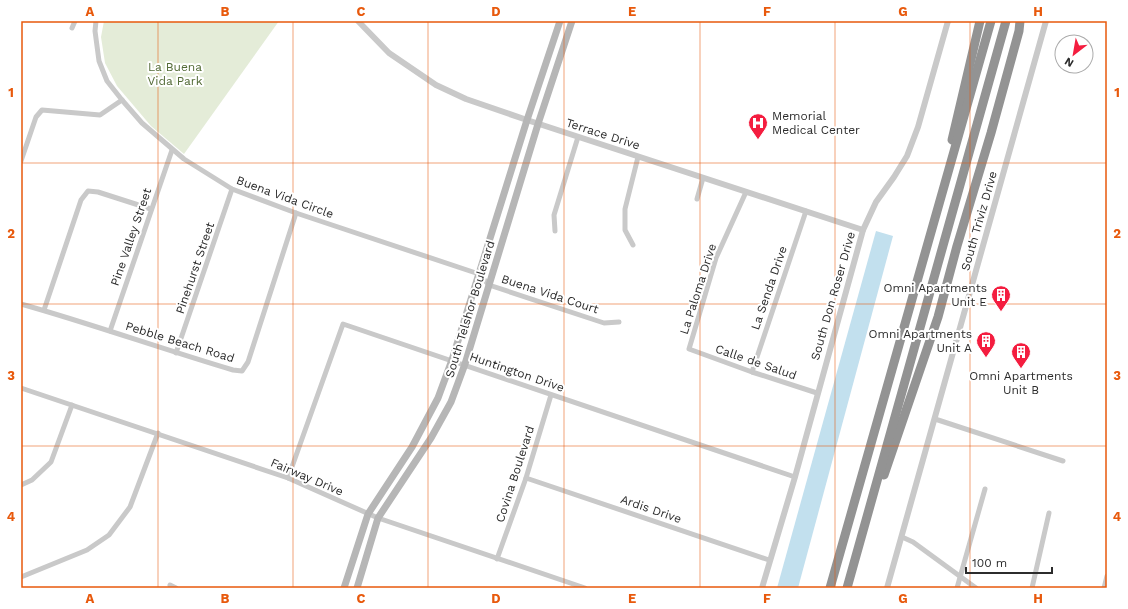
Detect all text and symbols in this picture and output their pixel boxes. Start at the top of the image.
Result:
text: A [86,4,95,19]
text: B [221,4,230,19]
text: C [357,4,366,19]
text: D [491,4,501,19]
text: E [628,4,636,19]
text: F [763,4,771,19]
text: G [898,4,908,19]
text: H [1033,4,1043,19]
north arrow [1054,34,1094,74]
text: N [1062,54,1076,70]
park label: La Buena Vida Park [148,60,203,88]
text: 1 [8,85,14,100]
text: 1 [1114,85,1120,100]
place label: Memorial Medical Center [772,109,860,137]
hospital icon: Memorial Medical Center [747,112,769,140]
street label: Terrace Drive [564,115,642,153]
street label: South Triviz Drive [958,170,1000,272]
street label: Buena Vida Circle [235,173,336,221]
street label: Pine Valley Street [108,186,154,288]
street label: Pinehurst Street [173,220,217,316]
text: 2 [7,226,15,241]
text: 2 [1113,226,1121,241]
street label: South Don Roser Drive [808,230,858,362]
street label: South Telshor Boulevard [442,239,498,379]
street label: La Paloma Drive [677,242,719,336]
street label: La Senda Drive [748,244,790,332]
street label: Buena Vida Court [500,272,600,316]
place label: Omni Apartments Unit E [884,281,987,309]
building icon: Omni Apartments Unit E [990,284,1012,312]
street label: Pebble Beach Road [124,319,236,365]
place label: Omni Apartments Unit A [869,327,972,355]
building icon: Omni Apartments Unit A [975,330,997,358]
building icon: Omni Apartments Unit B [1010,341,1032,369]
street label: Calle de Salud [714,342,798,382]
street label: Huntington Drive [468,349,566,395]
text: 3 [7,368,15,383]
text: 3 [1113,368,1121,383]
place label: Omni Apartments Unit B [969,369,1073,397]
street label: Covina Boulevard [493,424,537,524]
street label: Fairway Drive [268,455,346,499]
street label: Ardis Drive [619,492,683,526]
text: 4 [7,509,16,524]
text: 4 [1113,509,1122,524]
scale bar [966,549,1052,575]
text: 100 m [972,556,1007,570]
text: A [86,591,95,606]
text: B [221,591,230,606]
text: C [357,591,366,606]
text: D [491,591,501,606]
text: E [628,591,636,606]
text: F [763,591,771,606]
text: G [898,591,908,606]
text: H [1033,591,1043,606]

